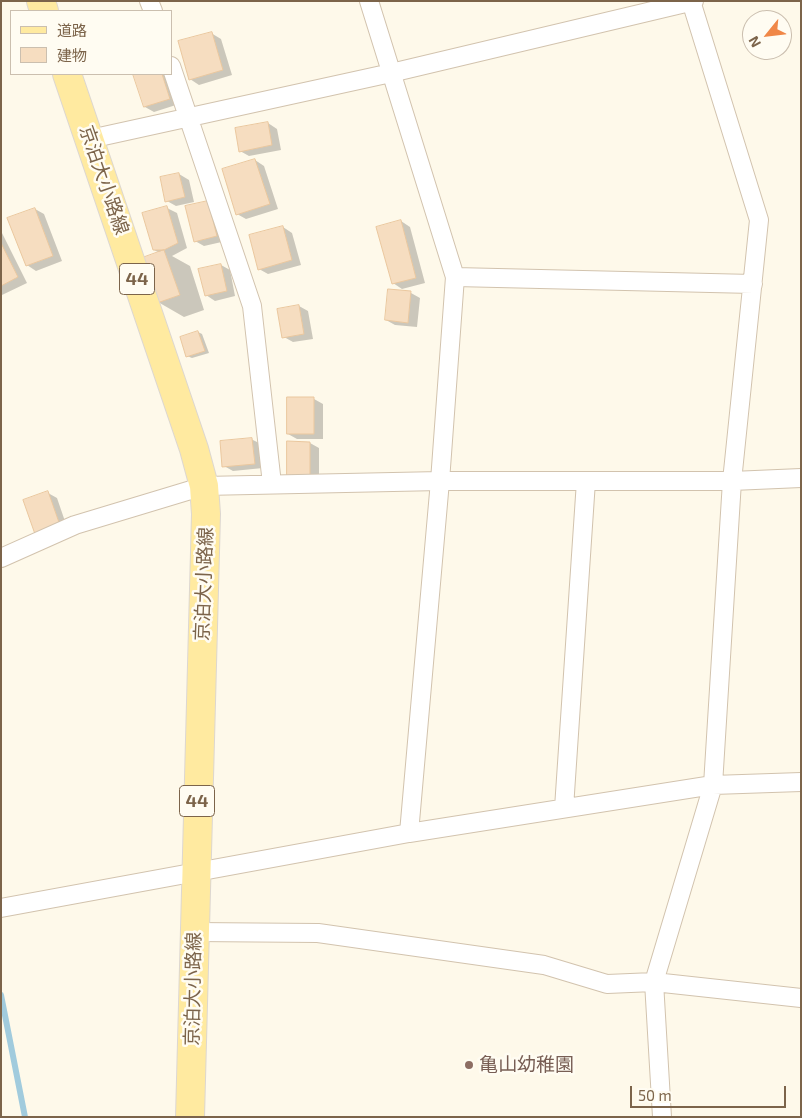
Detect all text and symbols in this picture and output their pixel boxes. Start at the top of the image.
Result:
legend [10,10,172,75]
north arrow [742,10,792,60]
text: 道路 [57,21,87,39]
text: N [744,33,764,51]
text: 建物 [57,46,87,64]
street label: 京泊大小路線 [75,122,133,238]
road number: 44 [120,264,154,294]
street label: 京泊大小路線 [191,527,217,641]
road number: 44 [180,786,214,816]
street label: 京泊大小路線 [181,932,205,1046]
place label: 亀山幼稚園 [479,1054,574,1076]
marker: 亀山幼稚園 [463,1059,475,1071]
scale bar [632,1076,788,1108]
text: 50 m [638,1086,672,1104]

